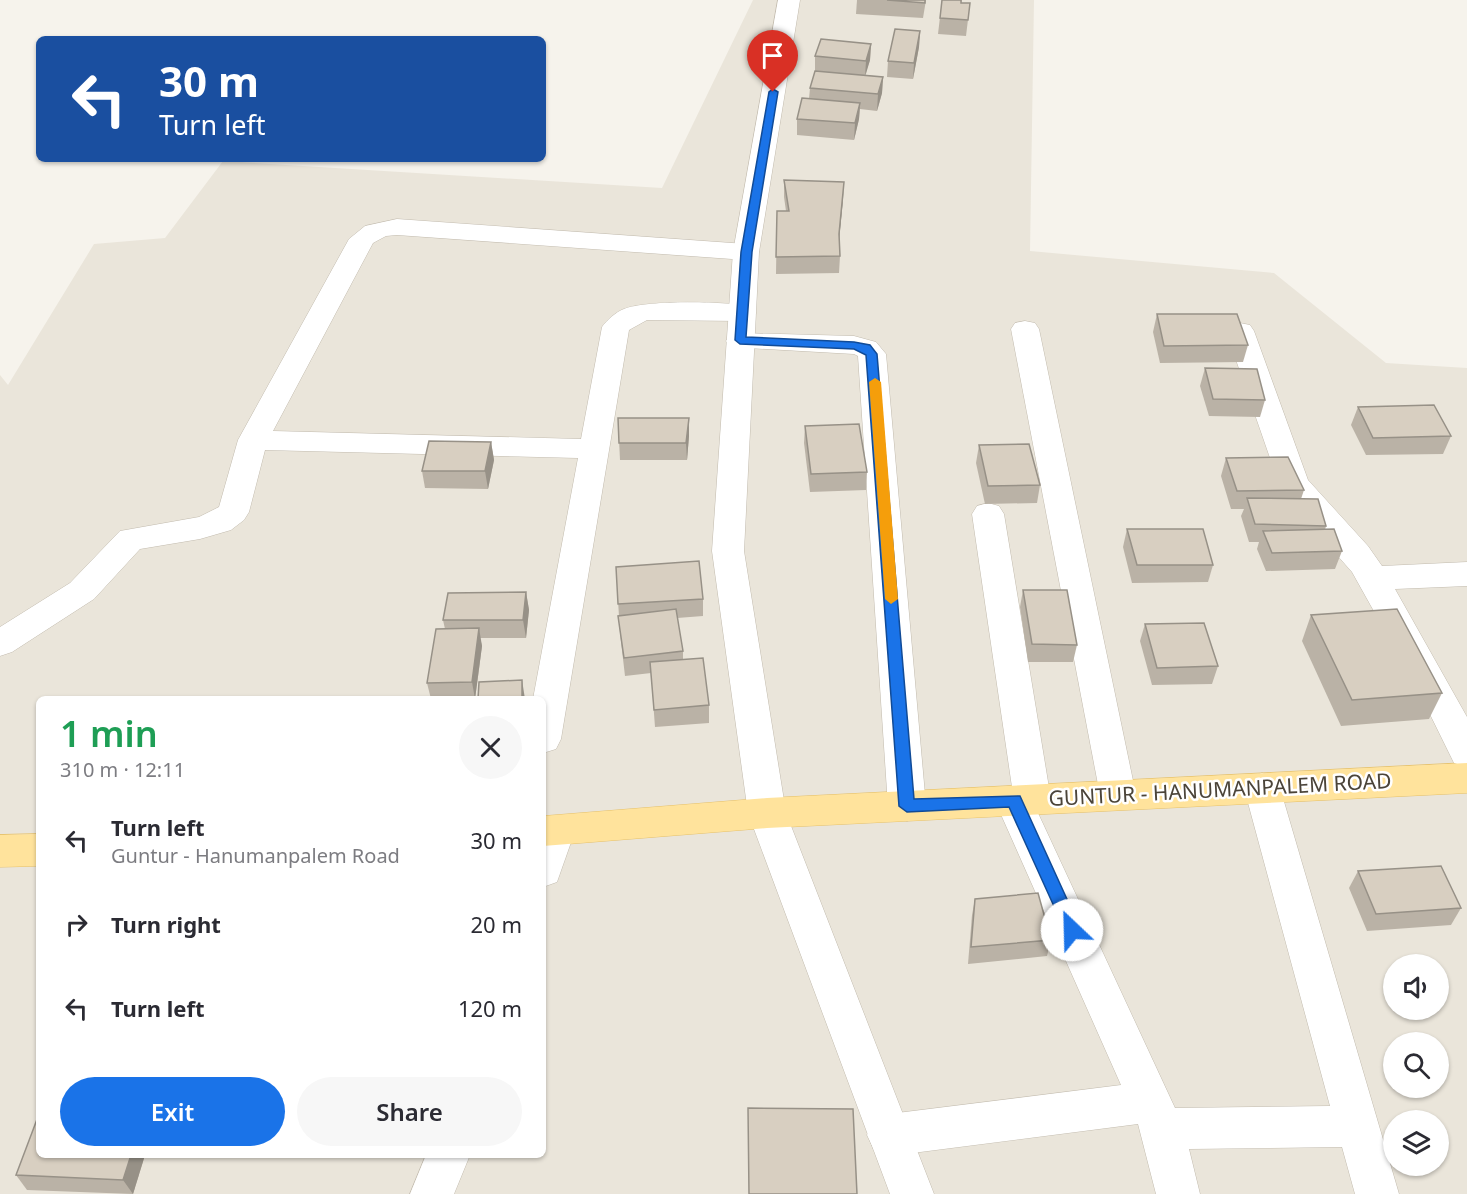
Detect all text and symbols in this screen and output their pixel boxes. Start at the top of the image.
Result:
pin [747,30,798,92]
icon: arrive [756,39,789,72]
text: 30 m [159,52,259,109]
icon: left [60,60,138,138]
text: Turn left [159,106,265,143]
text: 1 min [60,709,158,758]
button: close [459,716,522,779]
text: 310 m · 12:11 [60,756,185,783]
street label: GUNTUR - HANUMANPALEM ROAD [1048,766,1392,812]
text: Turn left [111,812,205,842]
icon: left [60,824,93,857]
text: 30 m [471,825,522,855]
text: Guntur - Hanumanpalem Road [111,842,400,869]
position arrow [1040,898,1104,962]
icon: right [60,908,93,941]
text: Turn right [111,909,221,939]
text: 20 m [471,909,522,939]
map controls [1383,954,1449,1176]
button: sound [1383,954,1449,1020]
icon: left [60,992,93,1025]
text: Turn left [111,993,205,1023]
text: 120 m [458,993,522,1023]
button: search [1383,1032,1449,1098]
button: Exit [60,1077,285,1146]
button: Share [297,1077,522,1146]
button: layers [1383,1110,1449,1176]

